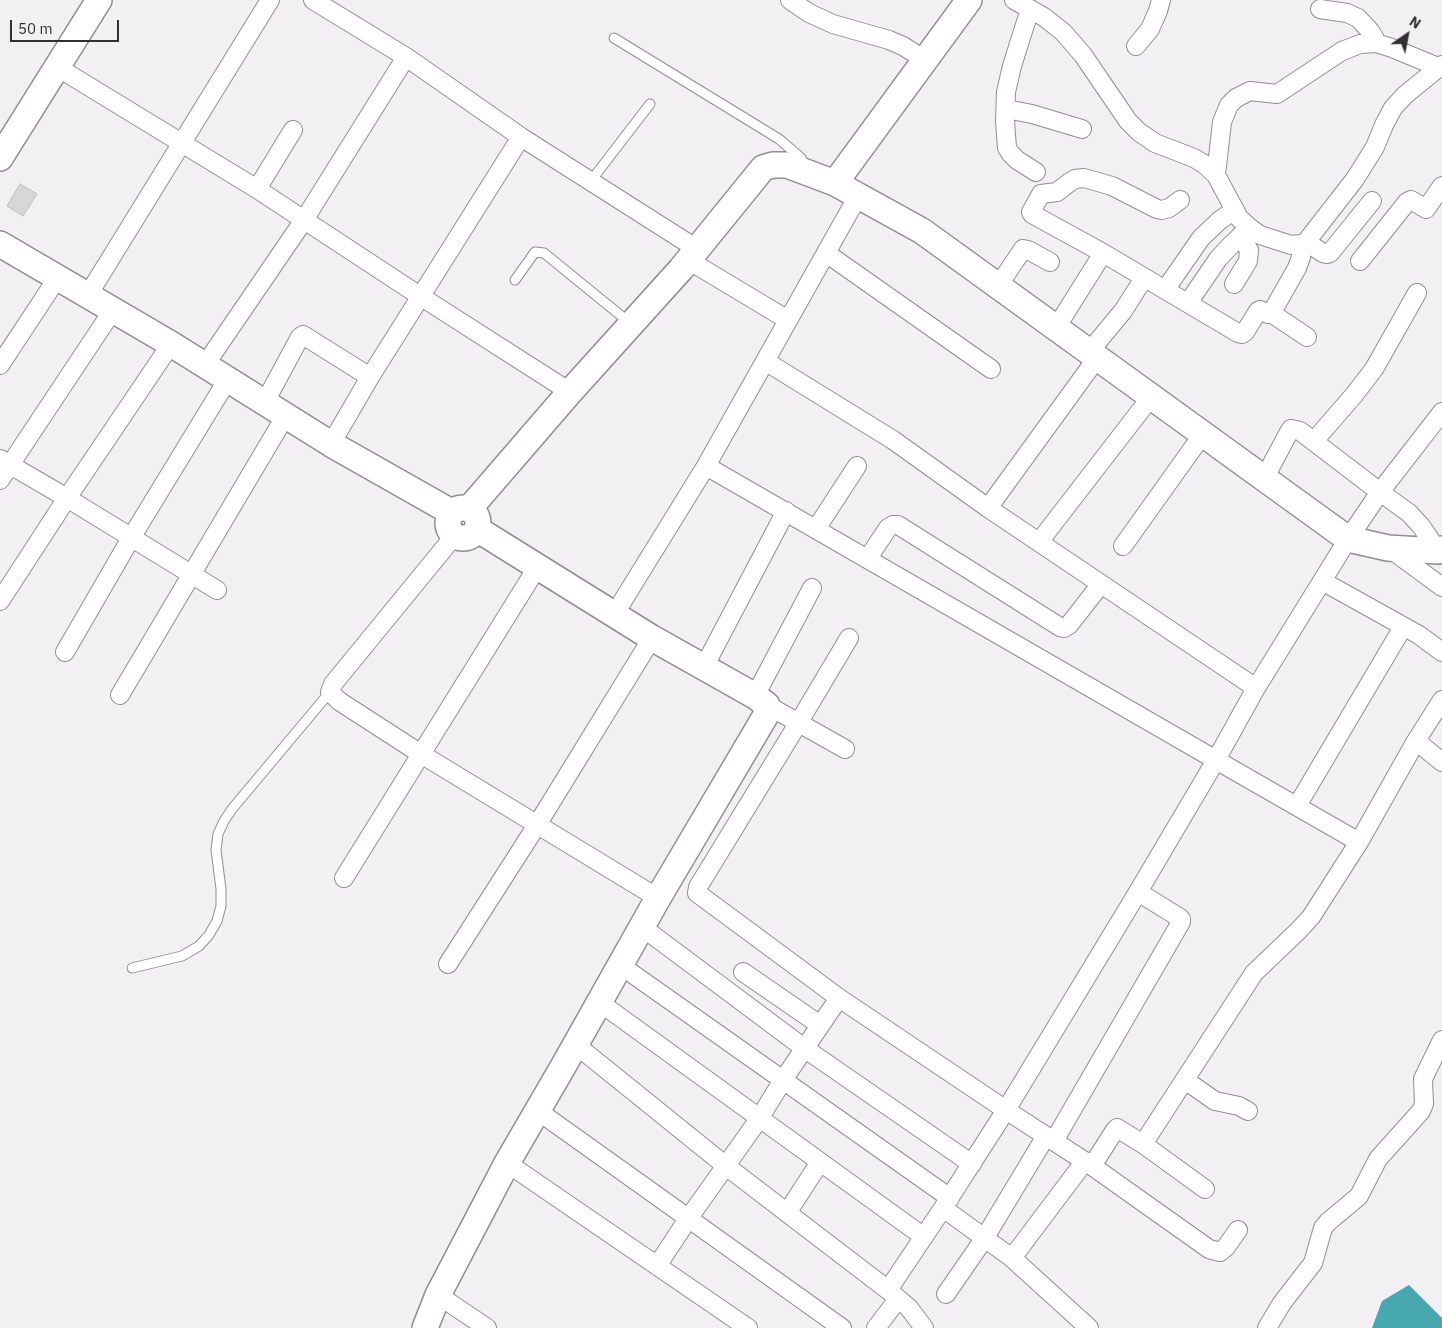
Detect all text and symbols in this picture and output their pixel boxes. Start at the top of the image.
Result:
scale bar [12,10,121,42]
north arrow [1382,10,1432,60]
text: N [1406,12,1424,33]
text: 50 m [18,19,53,38]

